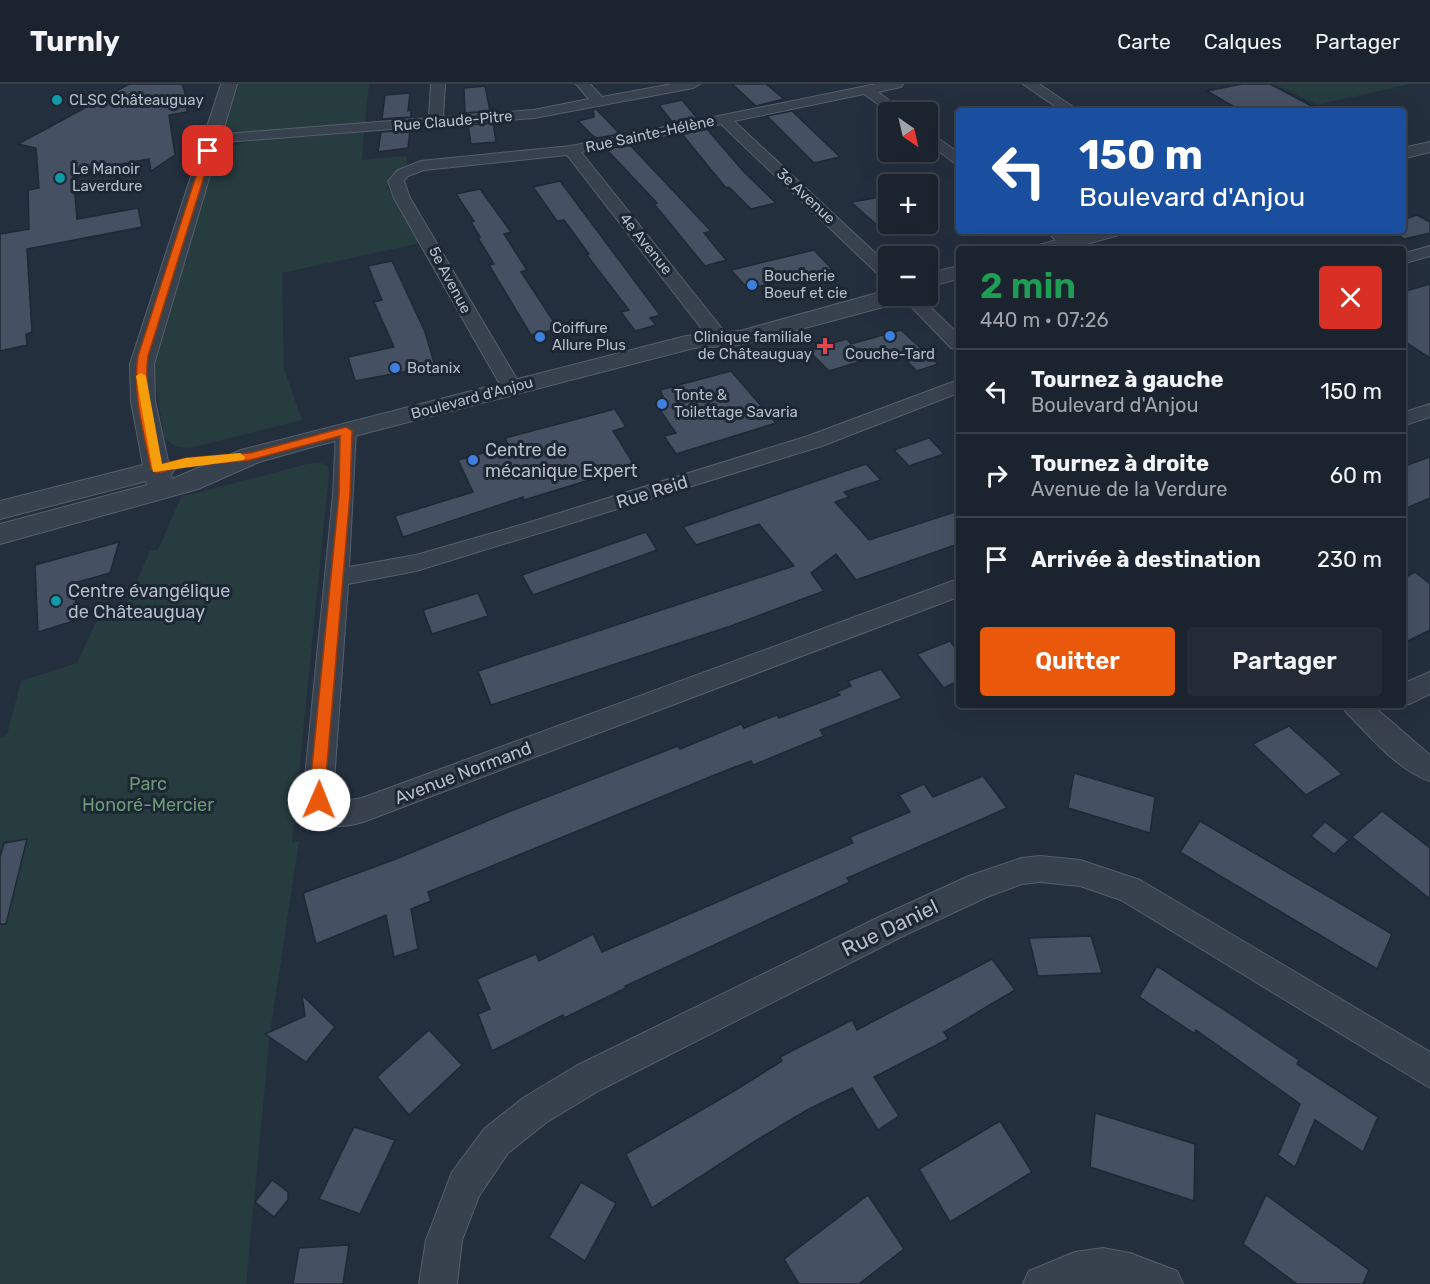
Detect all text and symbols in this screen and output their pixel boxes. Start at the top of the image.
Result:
text: Turnly [30,25,120,58]
text: Carte [1117,29,1171,54]
text: Calques [1204,29,1282,54]
text: Partager [1315,29,1400,54]
place label: CLSC Châteauguay [69,91,204,109]
marker: CLSC Châteauguay [50,93,64,107]
north arrow [878,102,938,162]
map controls [878,102,938,306]
street label: Rue Claude-Pitre [393,107,513,135]
street label: Rue Sainte-Hélène [584,112,716,156]
pin [182,125,233,176]
text: 150 m [1079,130,1203,180]
icon: left [980,132,1058,210]
icon: arrive [191,134,224,167]
place label: Le Manoir Laverdure [72,160,142,195]
street label: 3e Avenue [773,164,839,228]
marker: Le Manoir Laverdure [53,171,67,185]
button: + [878,174,938,234]
text: Boulevard d'Anjou [1079,181,1305,213]
street label: 4e Avenue [616,210,676,278]
street label: 5e Avenue [425,243,475,317]
button: − [878,246,938,306]
text: 2 min [980,264,1076,307]
button: close [1319,266,1382,329]
place label: Boucherie Boeuf et cie [764,267,847,302]
marker: Boucherie Boeuf et cie [745,278,759,292]
text: 440 m · 07:26 [980,308,1109,332]
place label: Coiffure Allure Plus [552,319,626,354]
place label: Clinique familiale de Châteauguay [694,328,812,363]
marker: Couche-Tard [883,329,897,343]
marker: Coiffure Allure Plus [533,330,547,344]
marker: Clinique familiale de Châteauguay [816,337,834,355]
place label: Couche-Tard [845,345,935,363]
place label: Botanix [407,359,461,377]
marker: Botanix [388,361,402,375]
text: Tournez à gauche [1031,366,1224,393]
street label: Boulevard d'Anjou [409,373,535,423]
icon: left [980,375,1013,408]
text: 150 m [1321,378,1382,405]
place label: Tonte & Toilettage Savaria [674,386,798,421]
text: Boulevard d'Anjou [1031,393,1199,417]
marker: Tonte & Toilettage Savaria [655,397,669,411]
place label: Centre de mécanique Expert [485,439,638,482]
text: Tournez à droite [1031,450,1209,477]
marker: Centre de mécanique Expert [466,453,480,467]
icon: right [980,459,1013,492]
text: 60 m [1330,462,1382,489]
street label: Rue Reid [613,471,691,513]
text: Avenue de la Verdure [1031,477,1227,501]
icon: arrive [980,543,1013,576]
text: Arrivée à destination [1031,546,1261,573]
text: 230 m [1317,546,1382,573]
place label: Centre évangélique de Châteauguay [68,580,230,623]
marker: Centre évangélique de Châteauguay [49,594,63,608]
button: Quitter [980,627,1175,696]
button: Partager [1187,627,1382,696]
street label: Avenue Normand [392,737,534,809]
position arrow [287,768,351,832]
park label: Parc Honoré-Mercier [82,773,214,816]
street label: Rue Daniel [838,894,942,962]

